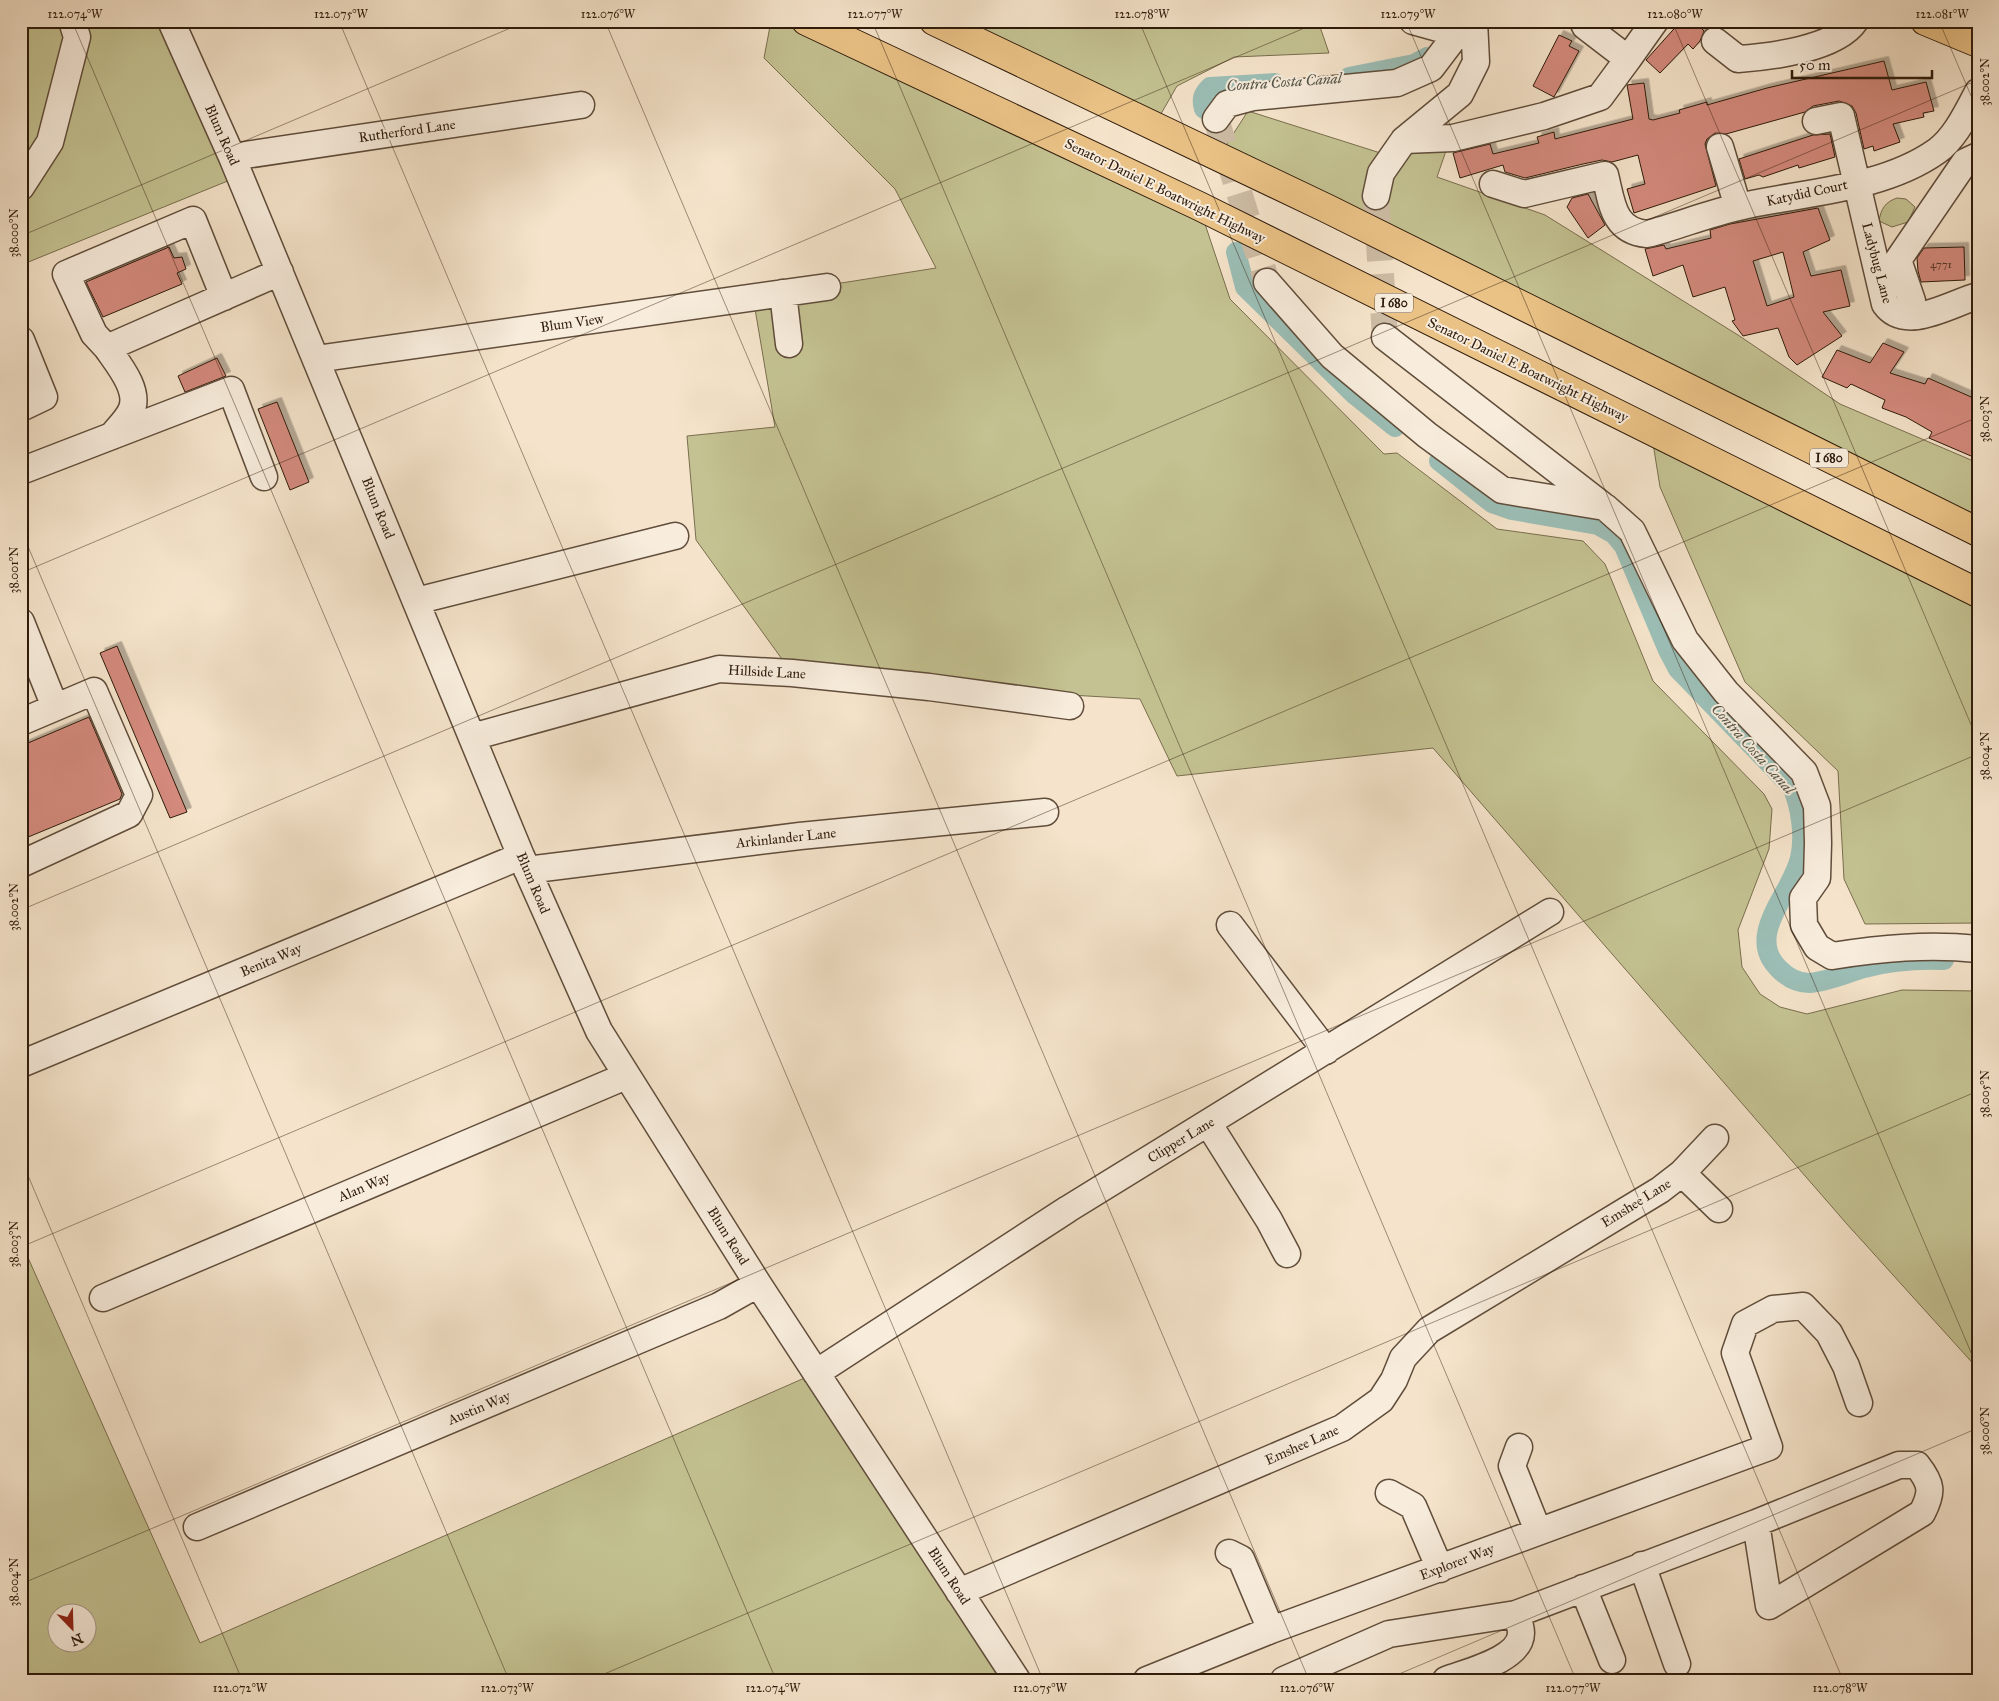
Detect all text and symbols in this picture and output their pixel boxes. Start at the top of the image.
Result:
text: 122.074°W [48,7,103,21]
text: 122.075°W [314,7,369,21]
text: 122.076°W [581,7,636,21]
text: 122.077°W [848,7,903,21]
text: 122.078°W [1115,7,1170,21]
text: 122.079°W [1381,7,1436,21]
text: 122.080°W [1647,7,1703,21]
text: 122.081°W [1915,7,1969,21]
scale bar [1792,48,1932,80]
text: 50 m [1799,56,1831,74]
text: 38.002°N [1978,58,1992,106]
water label: Contra Costa Canal [1226,69,1344,95]
street label: Blum Road [201,102,243,168]
street label: Rutherford Lane [358,116,457,146]
street label: Senator Daniel E Boatwright Highway [1062,135,1268,247]
street label: Katydid Court [1765,176,1849,210]
text: 38.000°N [7,208,21,258]
street label: Ladybug Lane [1858,221,1896,306]
house number: 4771 [1930,258,1952,271]
road number: I 680 [1375,294,1413,312]
street label: Blum View [539,310,606,336]
street label: Senator Daniel E Boatwright Highway [1425,314,1631,426]
text: 38.003°N [1978,396,1992,442]
road number: I 680 [1810,448,1848,468]
street label: Blum Road [358,475,398,541]
text: 38.001°N [7,547,21,593]
street label: Hillside Lane [728,661,807,683]
water label: Contra Costa Canal [1708,700,1800,799]
text: 38.004°N [1978,732,1992,780]
street label: Arkinlander Lane [734,824,837,852]
street label: Blum Road [512,850,554,916]
text: 38.002°N [7,883,21,931]
street label: Benita Way [238,939,305,981]
text: 38.005°N [1978,1070,1992,1118]
street label: Clipper Lane [1144,1113,1218,1167]
street label: Alan Way [335,1168,393,1206]
street label: Emshee Lane [1598,1175,1674,1231]
street label: Blum Road [704,1204,752,1268]
text: 38.003°N [7,1221,21,1267]
street label: Austin Way [444,1387,513,1429]
text: 38.006°N [1978,1407,1992,1455]
street label: Emshee Lane [1262,1421,1342,1469]
street label: Explorer Way [1417,1540,1497,1584]
street label: Blum Road [924,1544,974,1608]
text: 38.004°N [7,1558,21,1606]
north arrow [48,1604,98,1654]
text: N [68,1629,86,1650]
text: 122.072°W [213,1681,268,1695]
text: 122.073°W [480,1681,534,1695]
text: 122.074°W [746,1681,801,1695]
text: 122.075°W [1013,1681,1068,1695]
text: 122.076°W [1280,1681,1335,1695]
text: 122.077°W [1546,1681,1601,1695]
text: 122.078°W [1813,1681,1868,1695]

